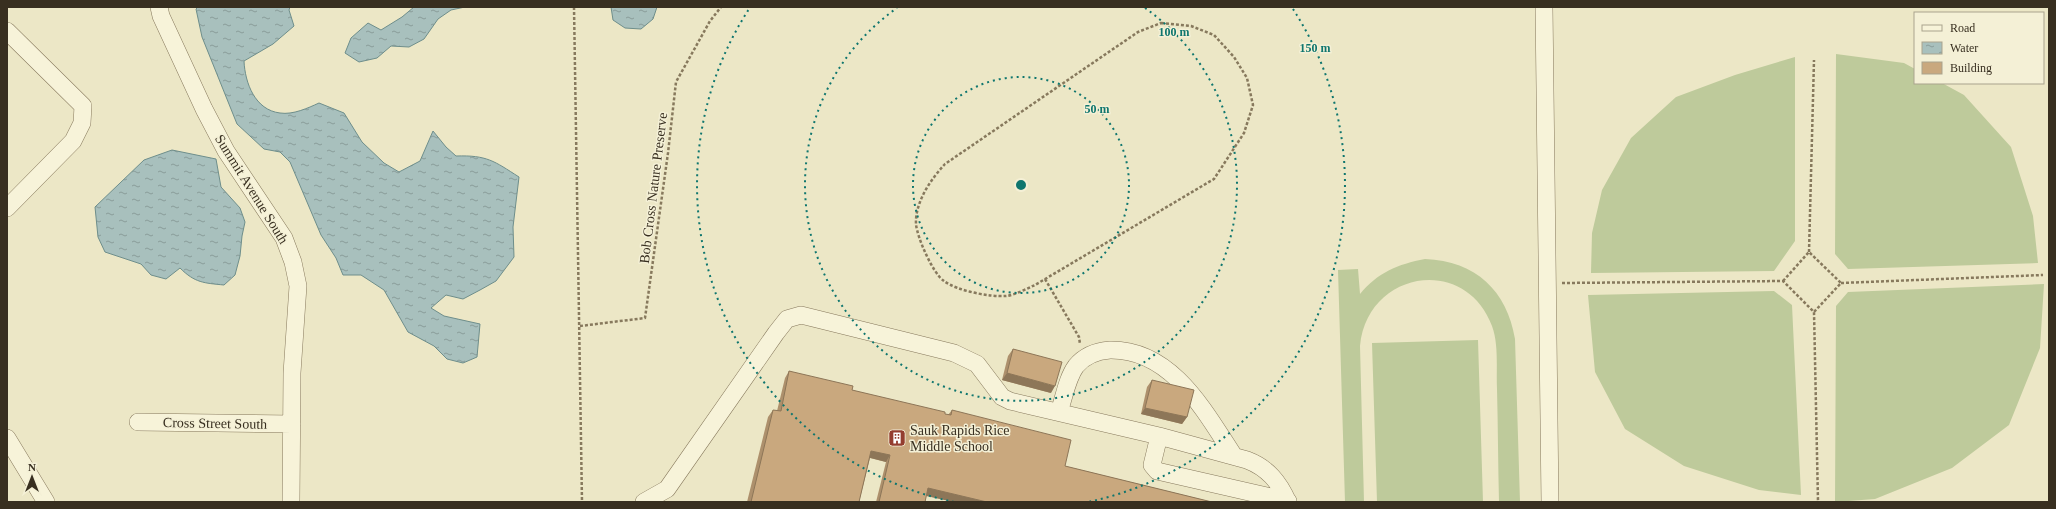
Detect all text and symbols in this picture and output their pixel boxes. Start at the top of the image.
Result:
legend [1914,12,2044,84]
text: Road [1950,21,1975,35]
text: 100 m [1159,25,1190,39]
text: 150 m [1300,41,1331,55]
text: Water [1950,41,1978,55]
text: Building [1950,61,1992,75]
text: 50 m [1085,102,1110,116]
street label: Bob Cross Nature Preserve [637,112,670,264]
street label: Summit Avenue South [212,132,291,247]
centre of rings [1014,178,1028,192]
street label: Cross Street South [163,415,267,432]
place label: Sauk Rapids Rice Middle School [910,423,1010,454]
building icon: Sauk Rapids Rice Middle School [887,428,907,448]
north arrow [12,457,52,497]
text: N [28,461,36,473]

